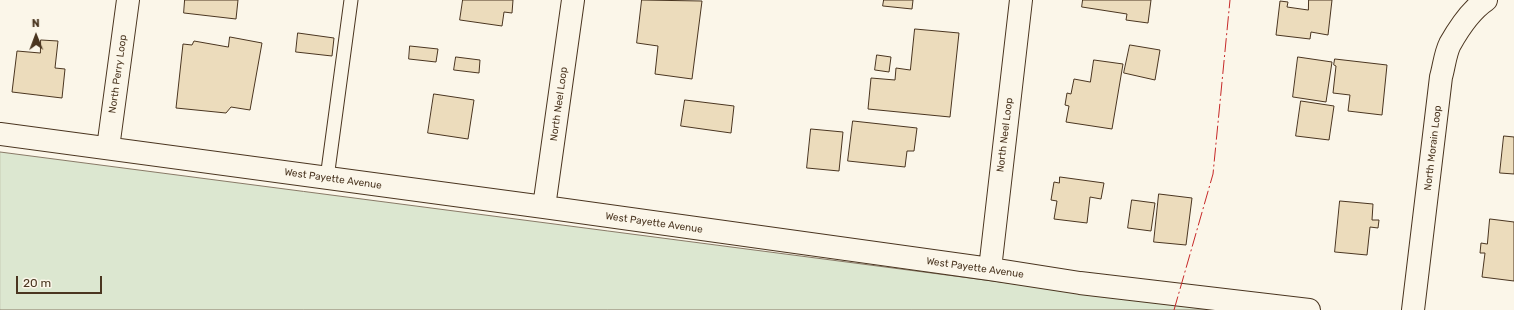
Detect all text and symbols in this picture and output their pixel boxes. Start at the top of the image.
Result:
north arrow [16,16,56,56]
text: N [32,17,40,30]
street label: North Perry Loop [107,34,129,114]
street label: North Neel Loop [548,66,570,142]
street label: North Neel Loop [994,97,1016,173]
street label: North Morain Loop [1422,105,1444,191]
street label: West Payette Avenue [283,166,383,192]
street label: West Payette Avenue [604,210,704,236]
street label: West Payette Avenue [925,255,1025,281]
scale bar [18,268,104,294]
text: 20 m [23,276,51,290]

